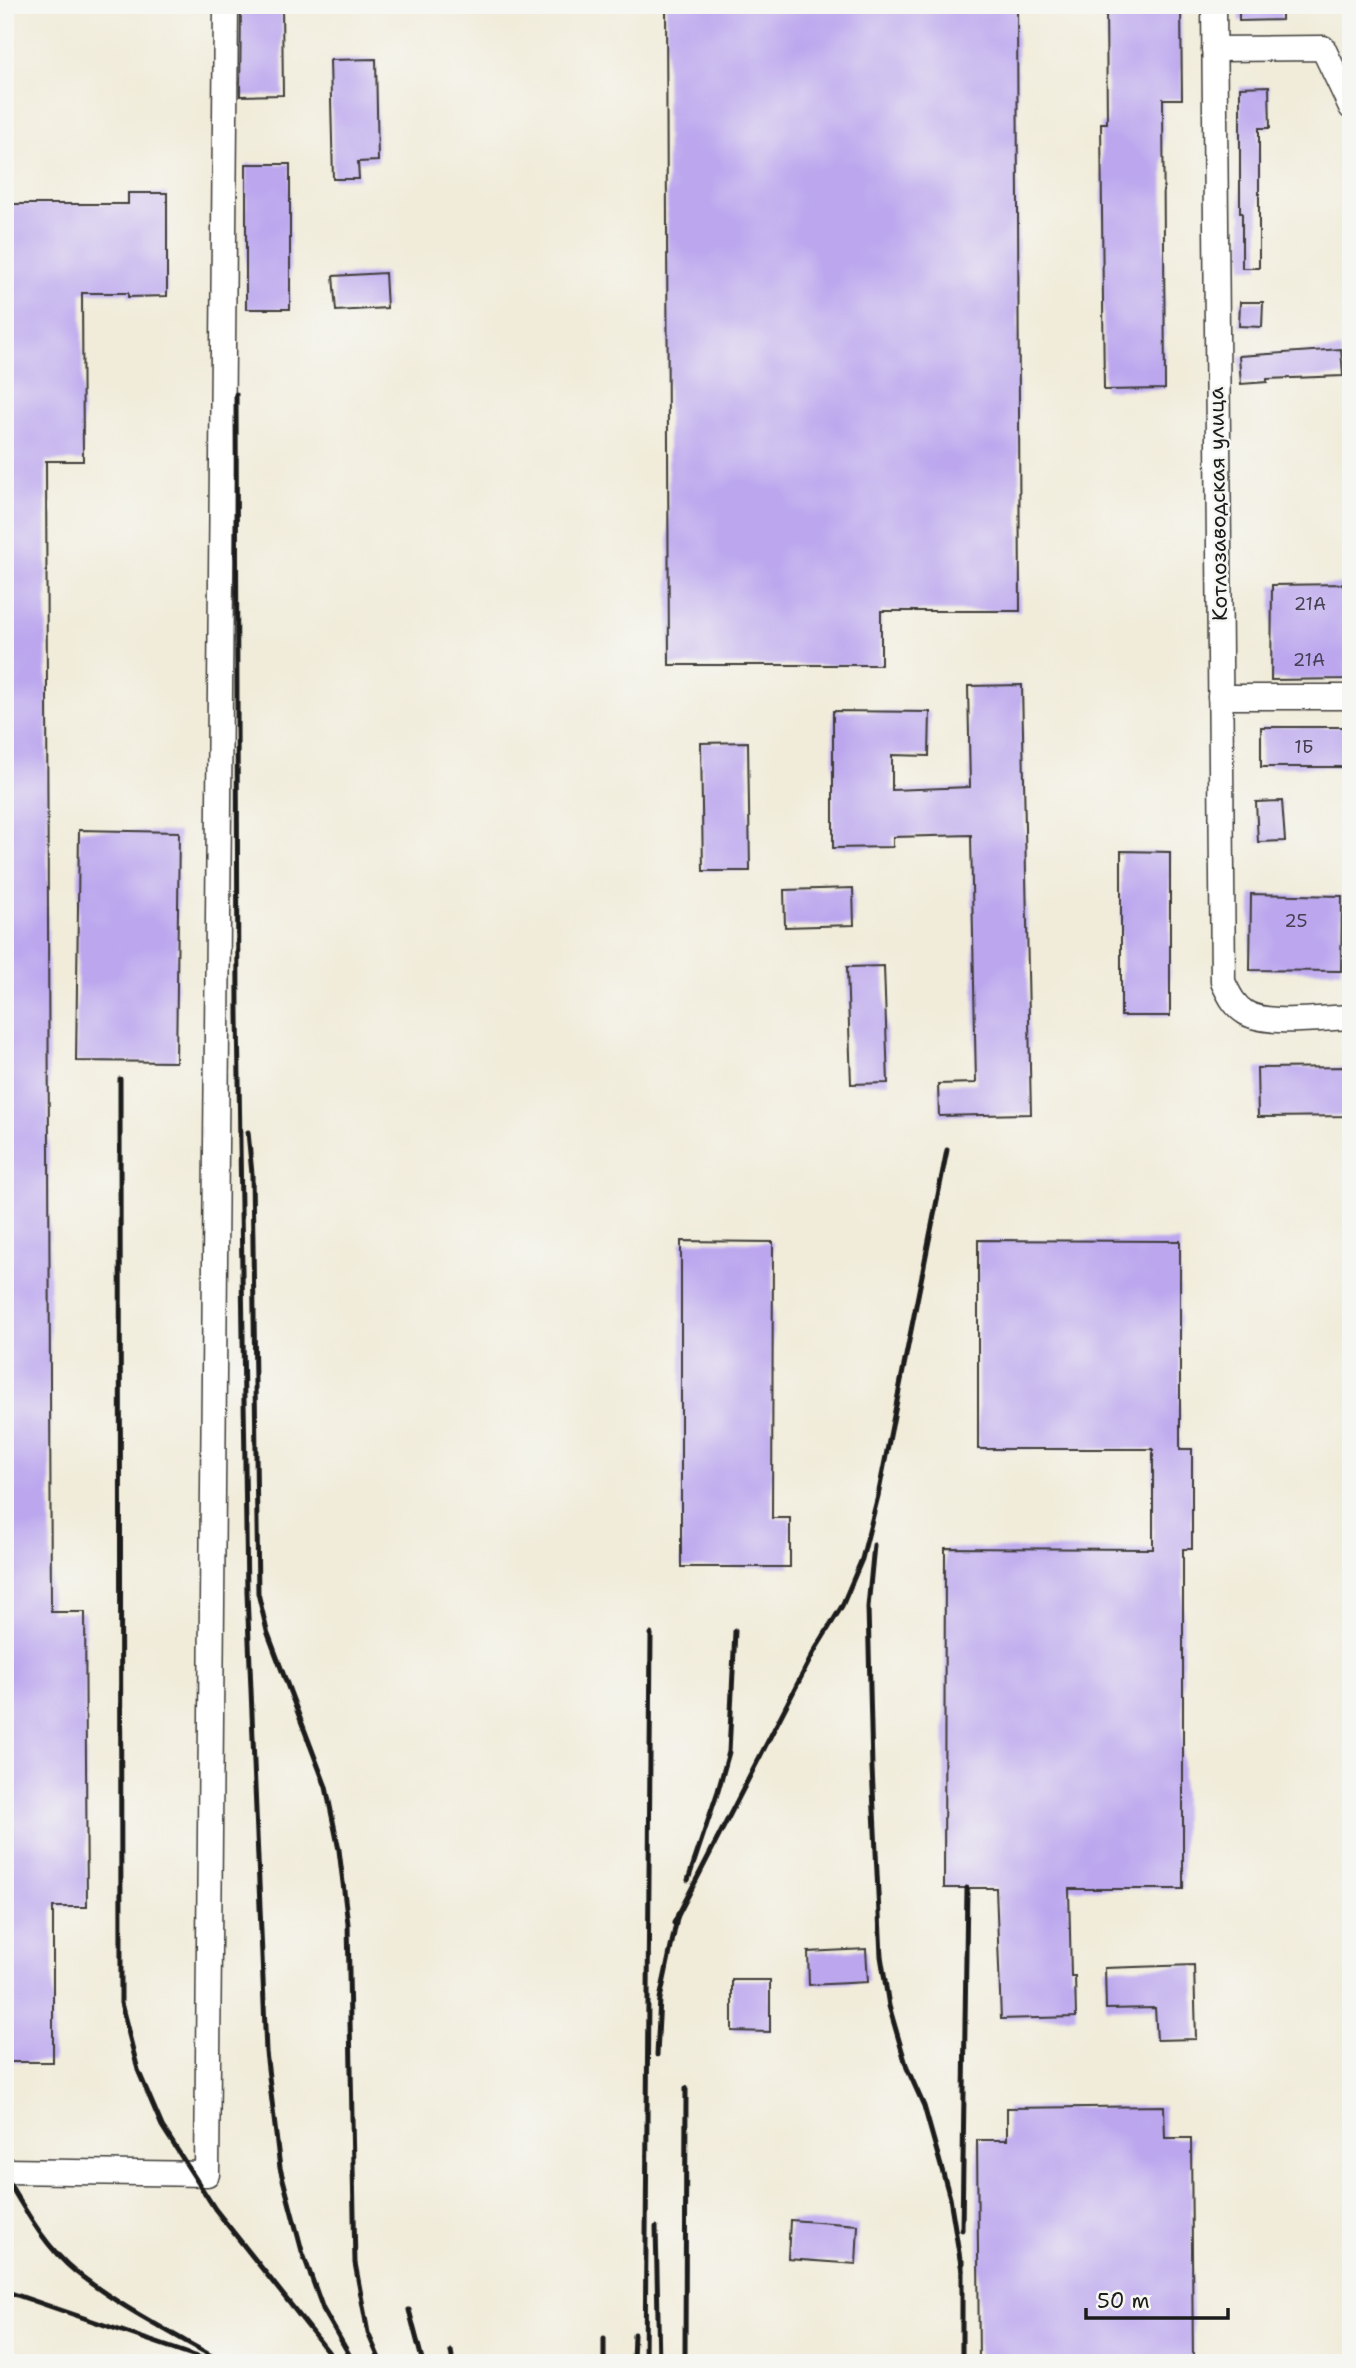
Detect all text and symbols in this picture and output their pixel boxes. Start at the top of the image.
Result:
street label: Котлозаводская улица [1202,387,1234,621]
house number: 21А [1294,592,1326,616]
house number: 21А [1293,648,1325,672]
house number: 1Б [1294,735,1314,759]
house number: 25 [1284,909,1308,933]
scale bar [1086,2277,1228,2321]
text: 50 m [1097,2287,1150,2315]

